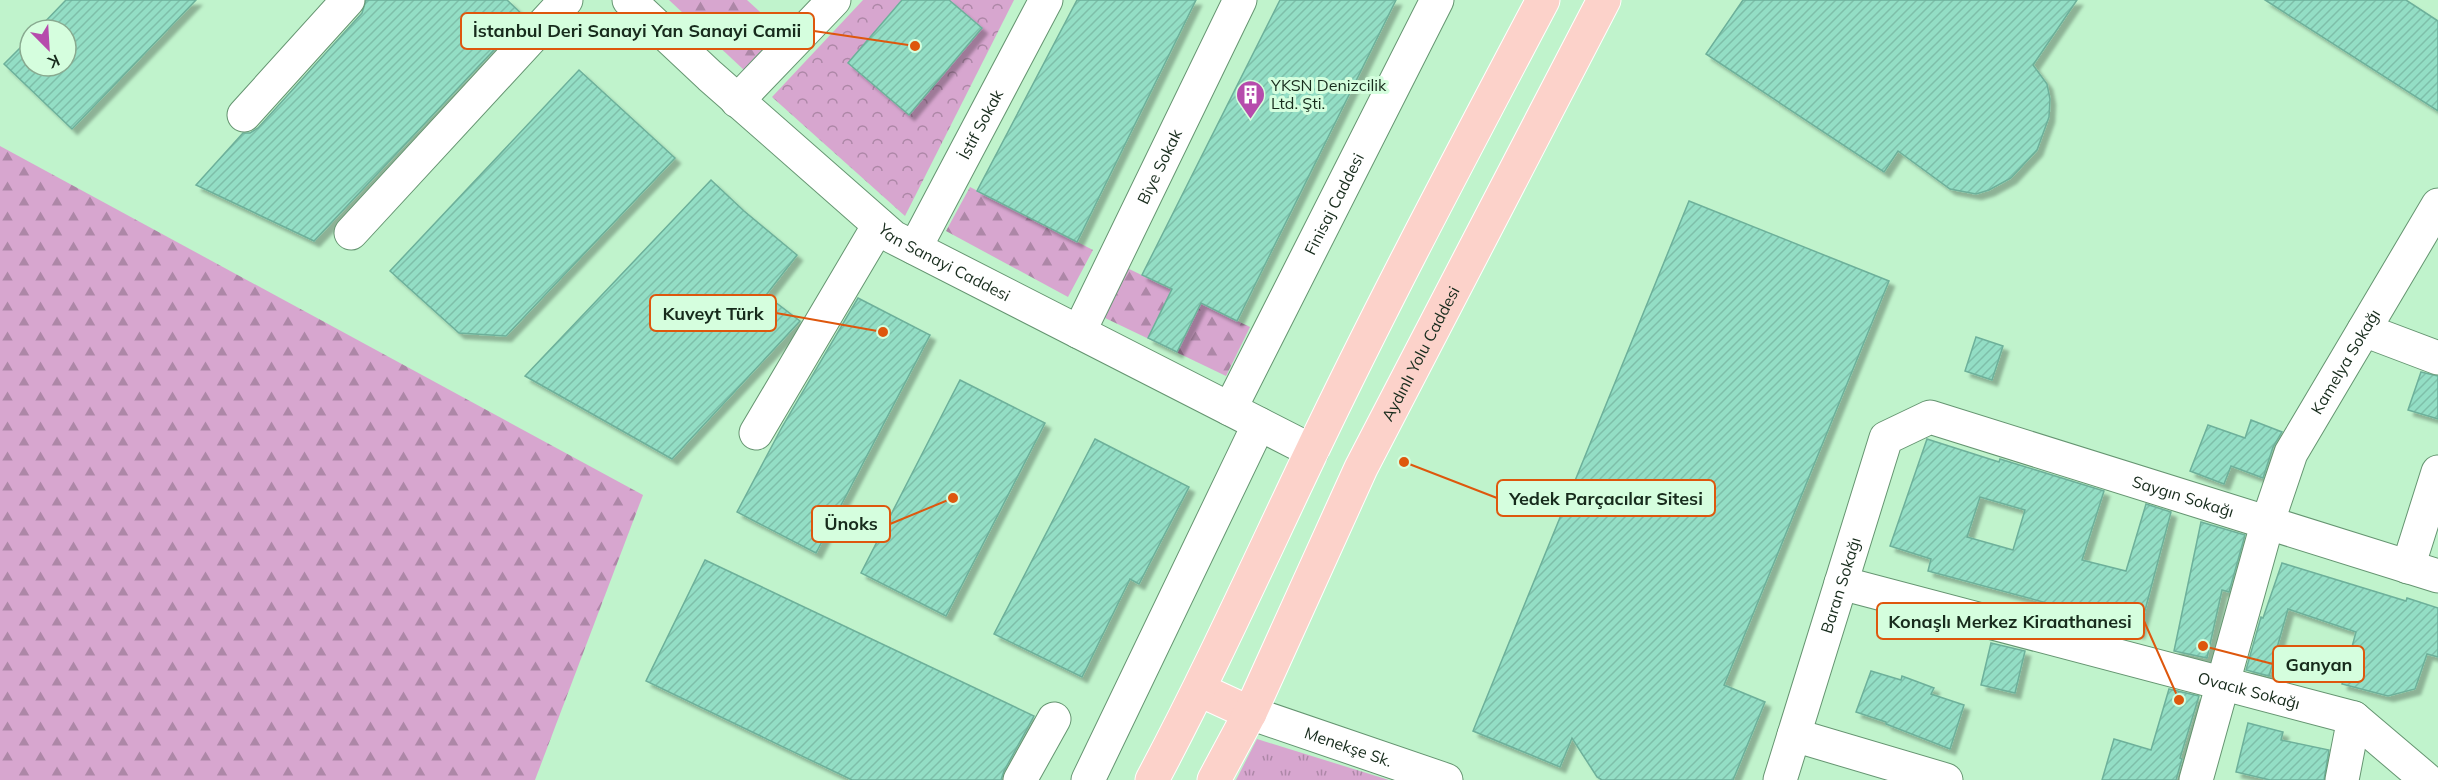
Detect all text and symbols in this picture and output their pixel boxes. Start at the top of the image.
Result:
callout: İstanbul Deri Sanayi Yan Sanayi Camii [461,13,814,49]
north arrow [18,18,78,78]
text: İstanbul Deri Sanayi Yan Sanayi Camii [473,19,801,42]
text: K [44,50,63,74]
place label: YKSN Denizcilik Ltd. Şti. [1270,75,1387,113]
building icon: YKSN Denizcilik Ltd. Şti. [1234,78,1266,120]
street label: İstif Sokak [954,85,1007,163]
street label: Biye Sokak [1133,125,1186,207]
street label: Finisaj Caddesi [1300,150,1368,258]
street label: Yan Sanayi Caddesi [874,218,1014,305]
street label: Aydınlı Yolu Caddesi [1377,283,1464,424]
callout: Kuveyt Türk [650,295,776,331]
text: Kuveyt Türk [662,302,765,325]
street label: Kamelya Sokağı [2306,305,2384,418]
street label: Saygın Sokağı [2130,471,2236,521]
callout: Yedek Parçacılar Sitesi [1497,480,1715,516]
text: Yedek Parçacılar Sitesi [1508,487,1703,510]
callout: Ünoks [812,506,890,542]
text: Ünoks [824,512,878,535]
street label: Baran Sokağı [1816,535,1865,636]
callout: Konaşlı Merkez Kiraathanesi [1877,603,2144,639]
text: Konaşlı Merkez Kiraathanesi [1888,610,2132,633]
callout: Ganyan [2273,646,2364,682]
text: Ganyan [2286,653,2352,676]
street label: Ovacık Sokağı [2196,667,2302,713]
street label: Menekşe Sk. [1302,722,1395,771]

